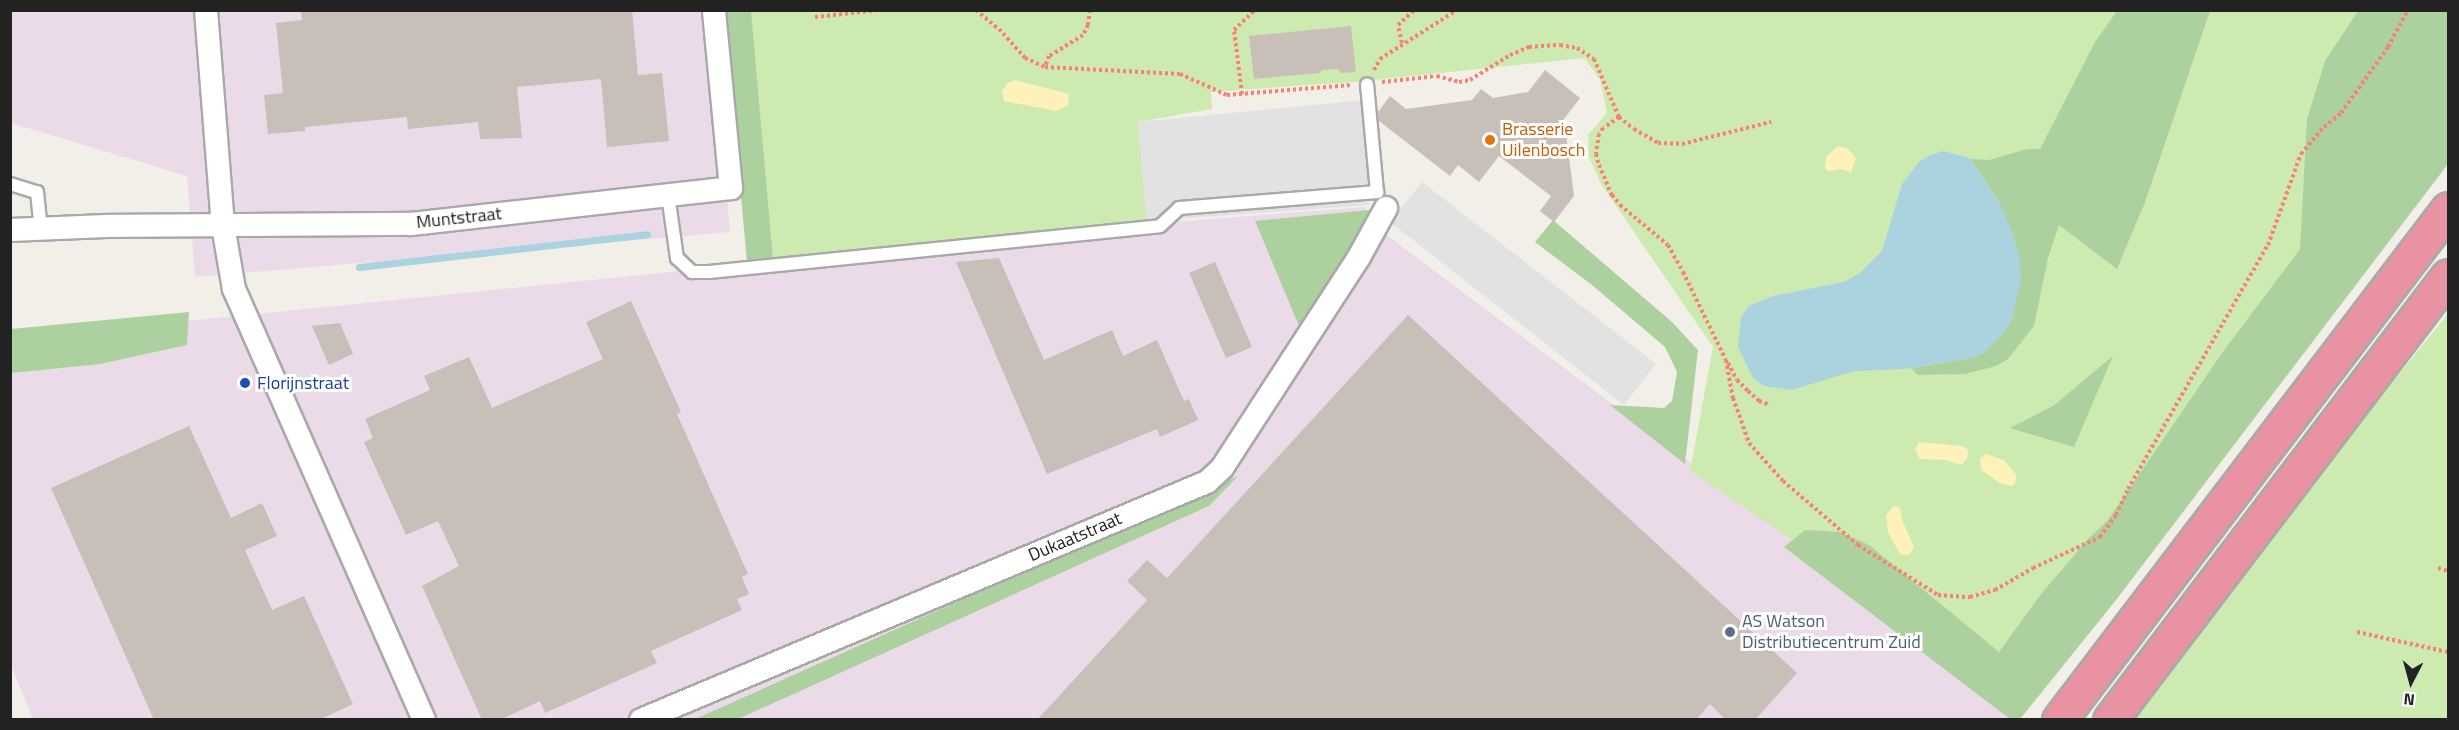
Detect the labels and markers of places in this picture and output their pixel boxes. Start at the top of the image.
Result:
place label: Brasserie Uilenbosch [1502,119,1585,162]
marker: Brasserie Uilenbosch [1483,133,1497,147]
place label: Florijnstraat [257,372,349,394]
marker: Florijnstraat [238,376,252,390]
place label: AS Watson Distributiecentrum Zuid [1742,611,1921,654]
marker: AS Watson Distributiecentrum Zuid [1723,625,1737,639]

